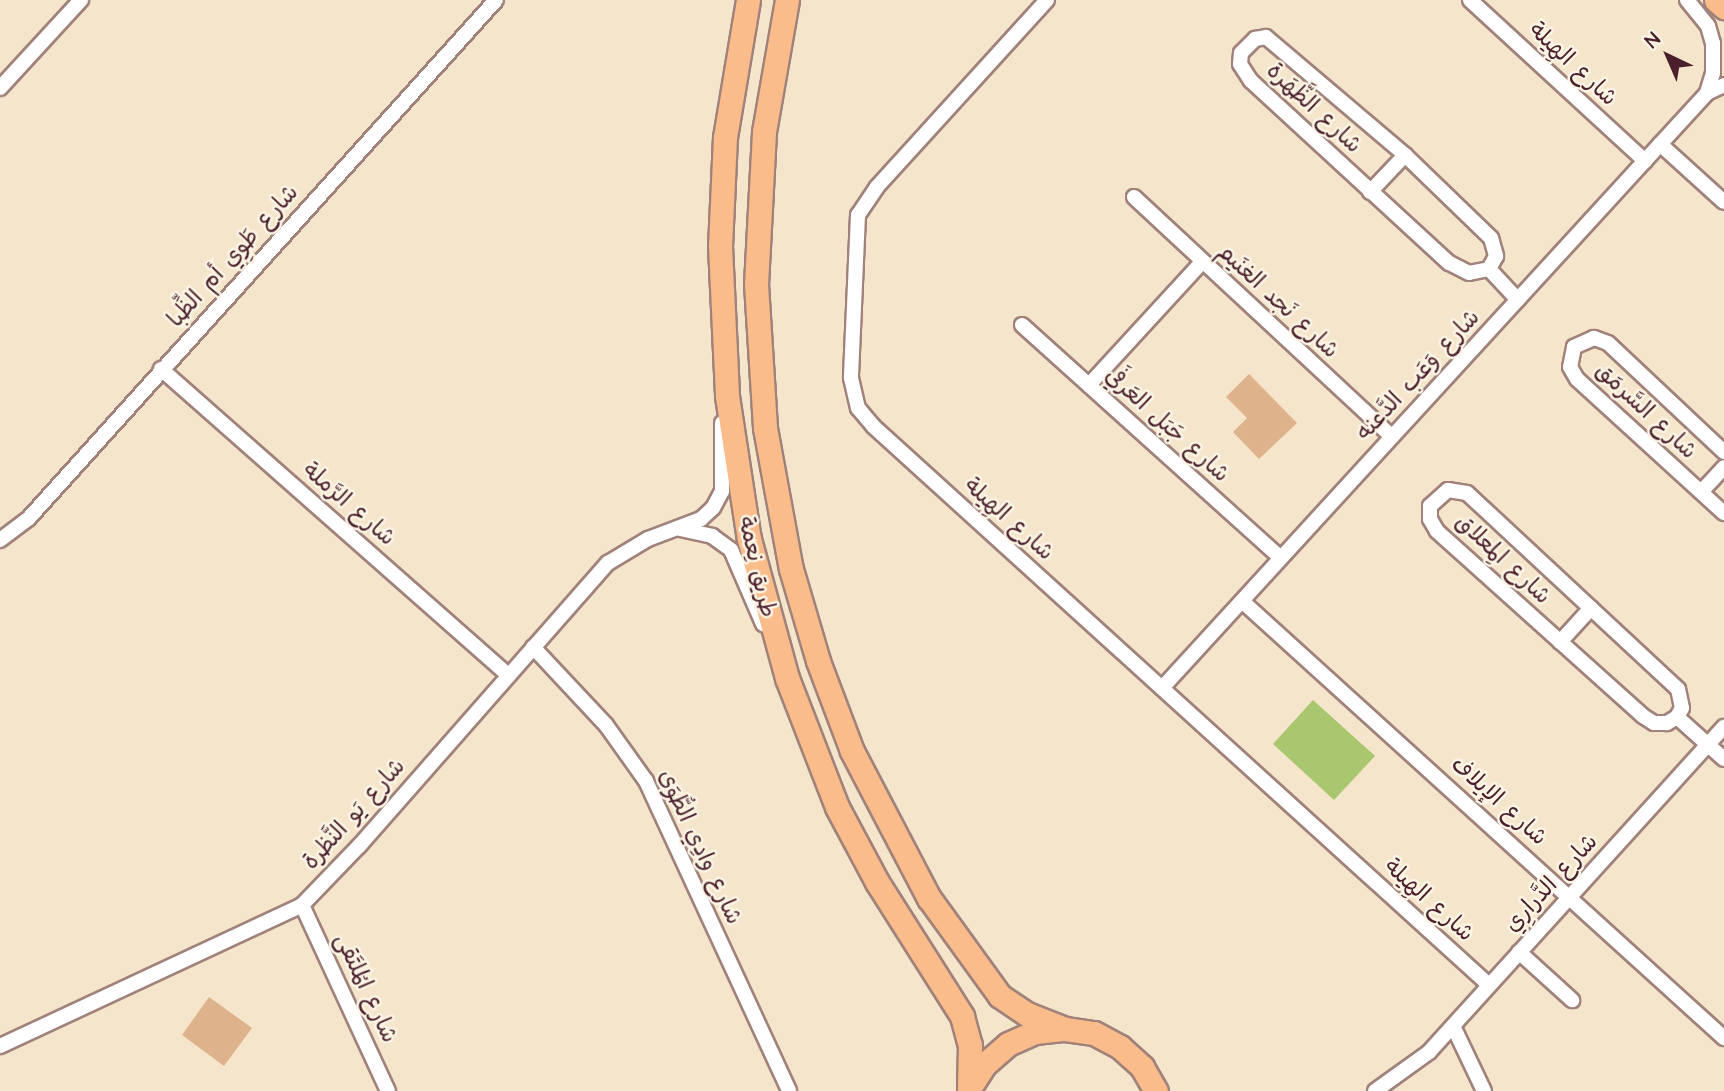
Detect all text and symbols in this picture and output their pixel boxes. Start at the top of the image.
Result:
street label: شارع الهِيلة [1523,16,1623,112]
north arrow [1633,21,1703,91]
text: N [1639,27,1667,54]
street label: شارع الظَّهَرة [1261,57,1367,159]
street label: شارع طَوِي أم الظِّبا [162,179,304,333]
street label: شارع نَجد الغنَيم [1212,238,1344,364]
street label: شارع وَعَب الدَّعنه [1350,304,1486,446]
street label: شارع السَّرمَق [1589,357,1703,465]
street label: شارع جَبَل العَرفَي [1099,362,1235,488]
street label: شارع الرَّملة [297,456,401,552]
street label: شارع الهِيلة [959,472,1059,566]
street label: شارع المِعلاق [1450,508,1556,610]
street label: طريق نِعمة [732,514,782,620]
street label: شارع الإيلاف [1445,751,1553,851]
street label: شارع يَو النَّظرة [297,753,411,875]
street label: شارع وادِي الطُّوَى [652,765,748,929]
street label: شارع الدَّرارِي [1499,828,1603,938]
street label: شارع الهِيلة [1379,853,1479,947]
street label: شارع المُلتَقى [329,929,403,1047]

